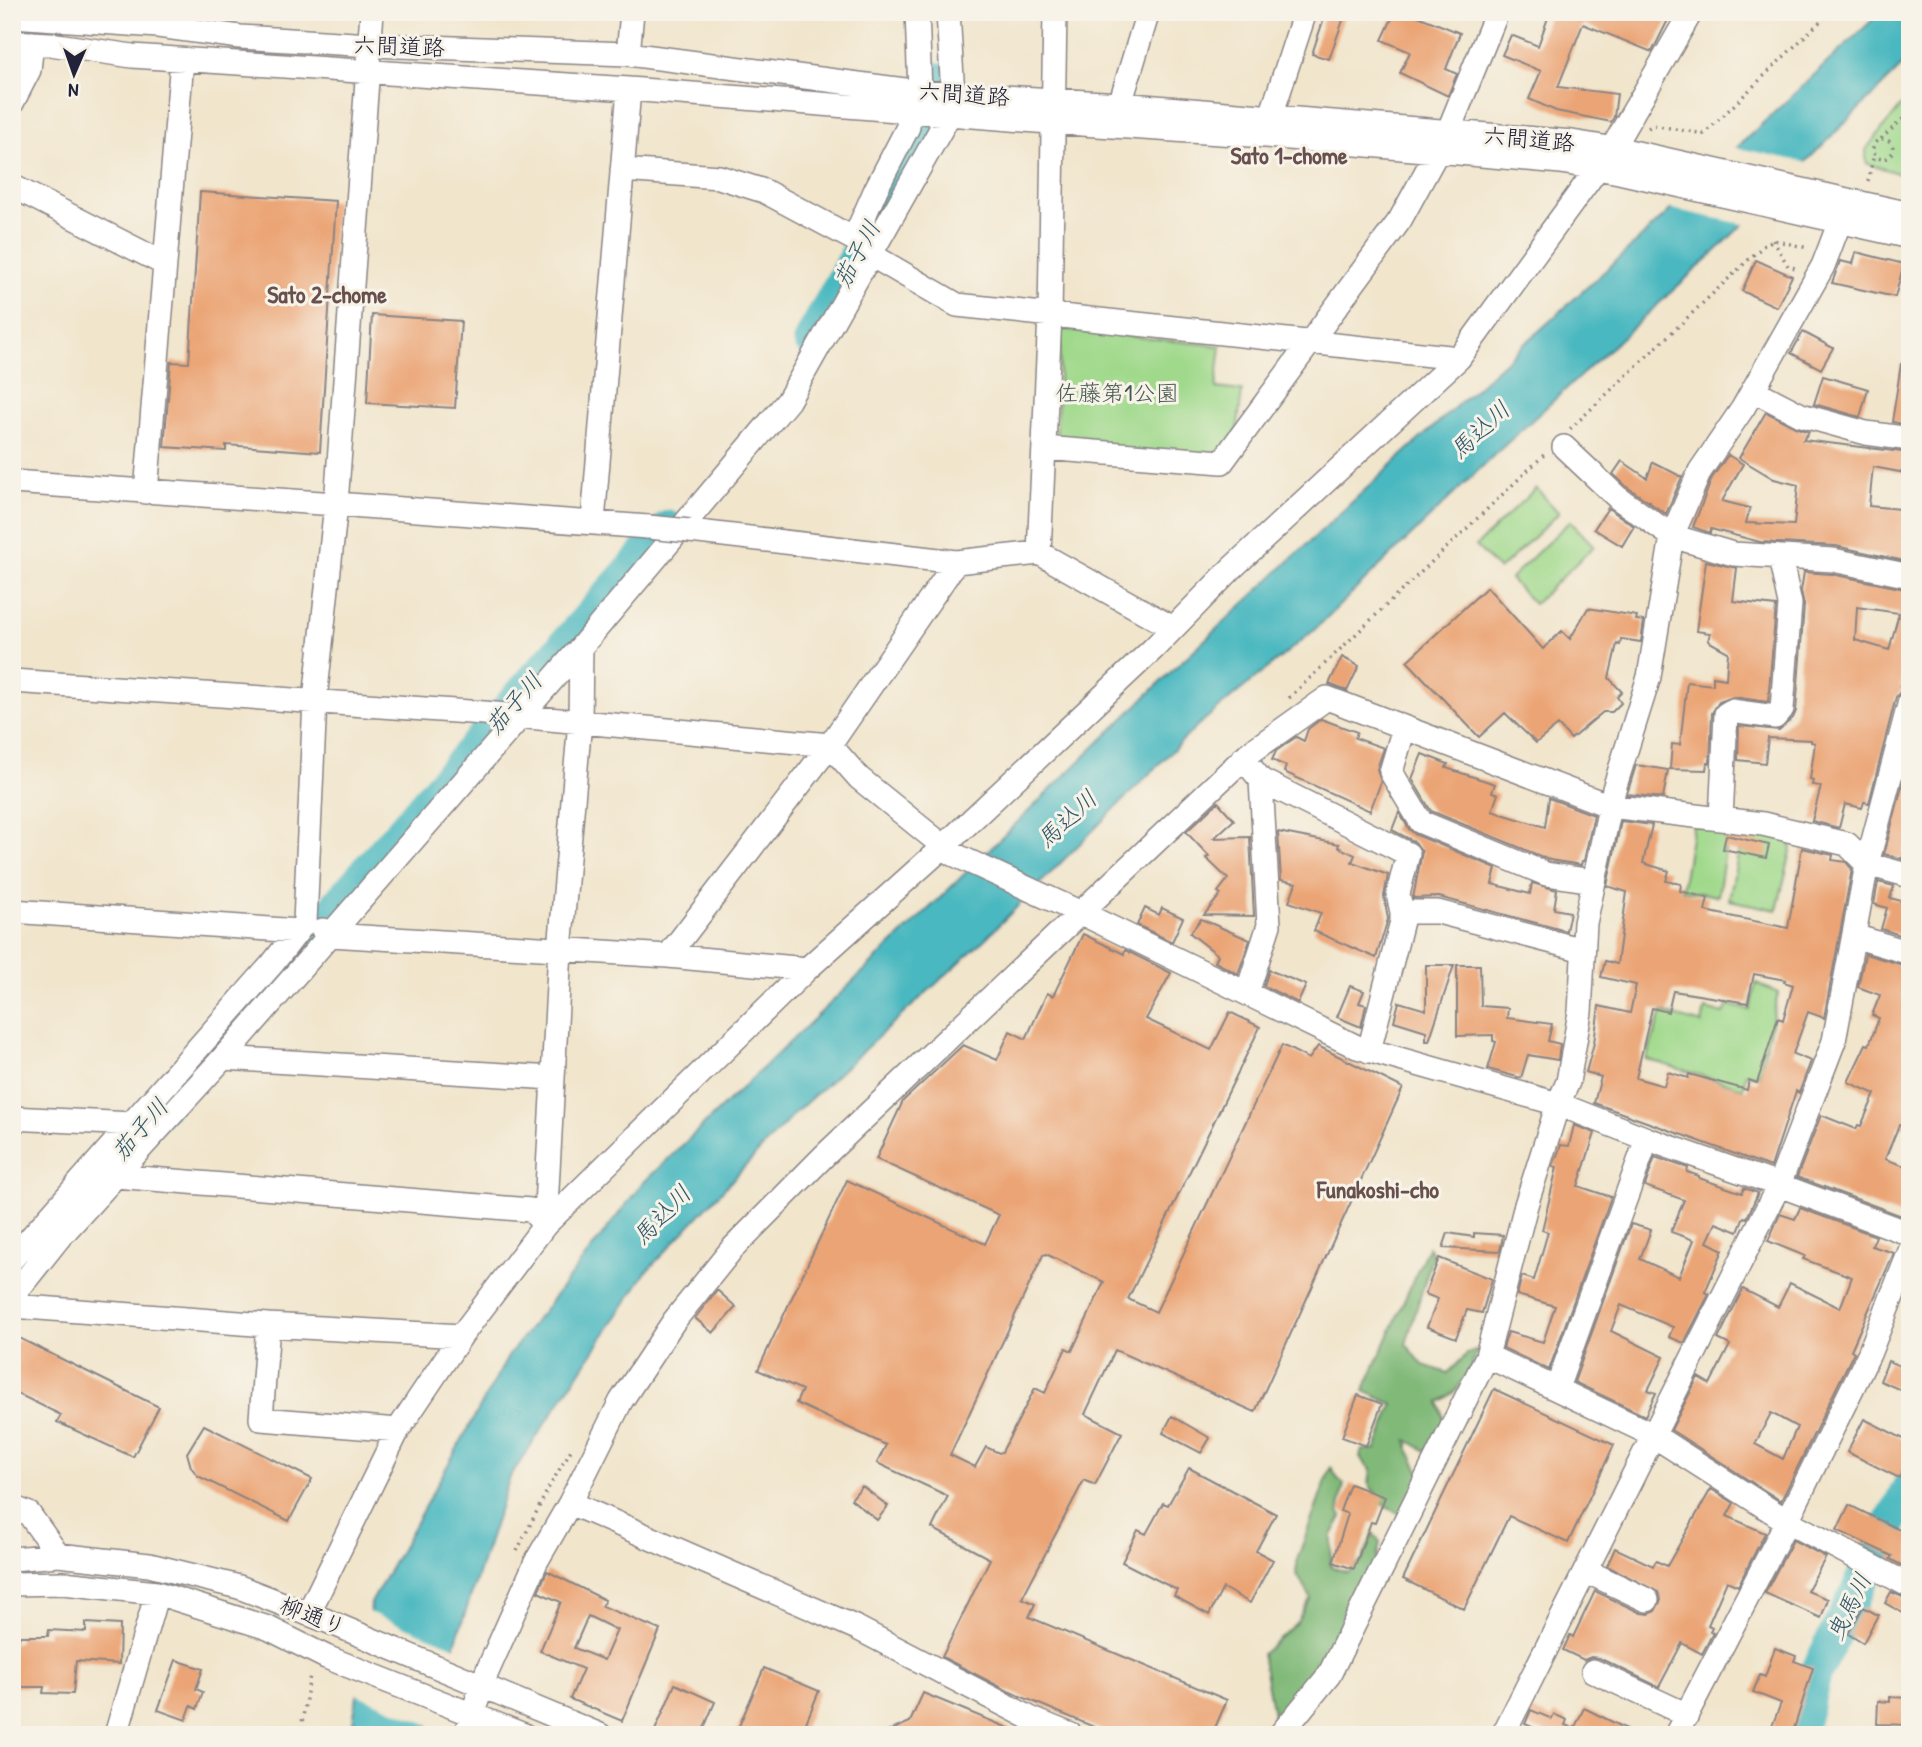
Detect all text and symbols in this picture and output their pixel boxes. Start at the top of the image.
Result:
street label: 六間道路 [353,28,446,63]
north arrow [38,38,108,108]
street label: 六間道路 [917,75,1011,112]
text: N [68,78,79,104]
street label: 六間道路 [1482,119,1576,158]
district label: Sato 1-chome [1230,139,1348,171]
water label: 茄子川 [825,214,887,293]
district label: Sato 2-chome [267,278,387,310]
park label: 佐藤第1公園 [1055,377,1179,408]
water label: 馬込川 [1442,393,1517,466]
water label: 茄子川 [478,665,549,740]
water label: 馬込川 [1029,782,1104,855]
water label: 茄子川 [104,1091,175,1166]
district label: Funakoshi-cho [1316,1173,1439,1205]
water label: 馬込川 [625,1177,698,1251]
water label: 曳馬川 [1818,1567,1878,1646]
street label: 柳通り [275,1589,351,1642]

